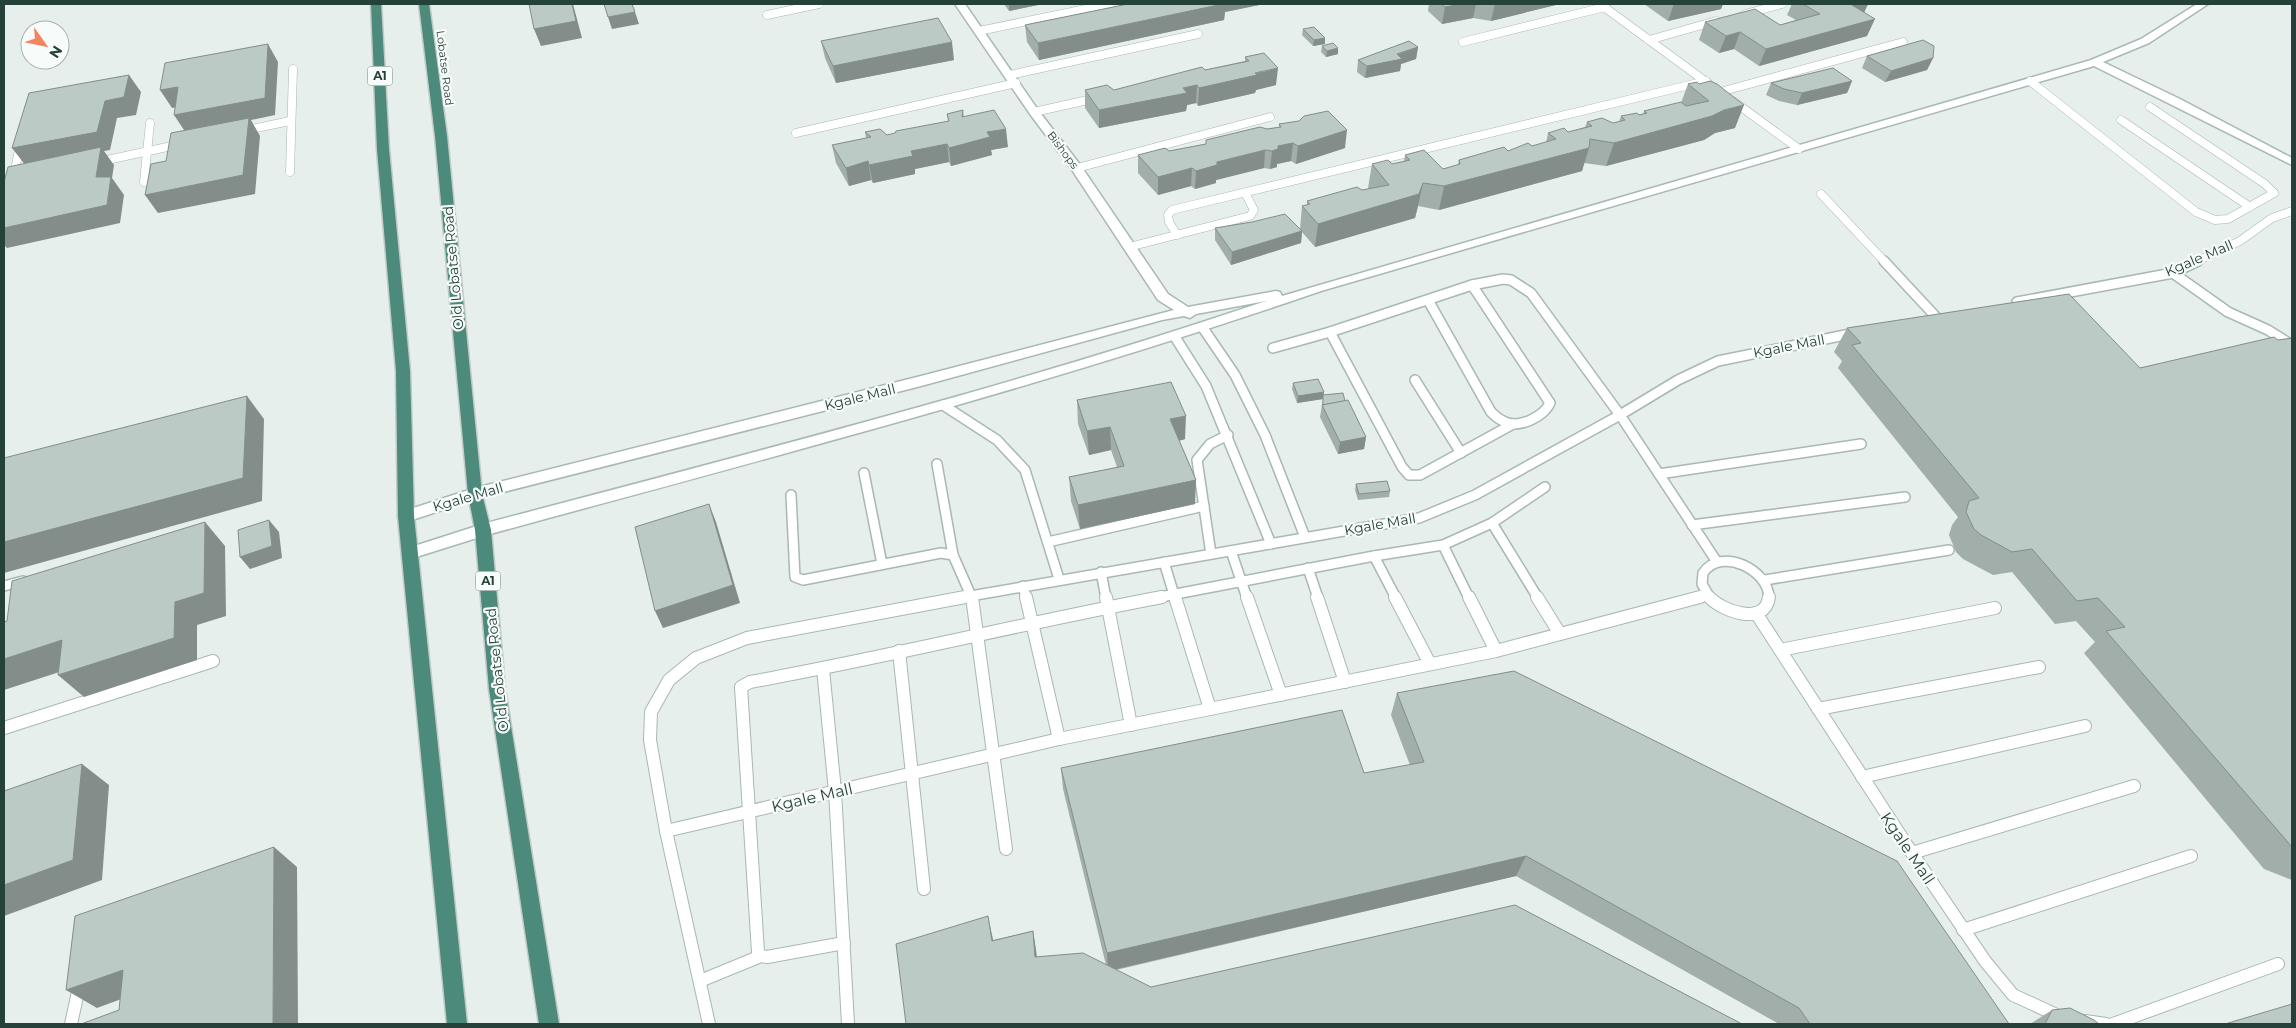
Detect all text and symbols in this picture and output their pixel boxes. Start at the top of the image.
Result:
north arrow [20,20,70,70]
street label: Lobatse Road [433,30,457,106]
text: N [45,42,67,62]
road number: A1 [368,66,392,85]
street label: Bishops [1044,128,1082,172]
street label: Old Lobatse Road [439,205,467,331]
street label: Kgale Mall [2162,236,2236,280]
street label: Kgale Mall [1752,330,1826,362]
street label: Kgale Mall [823,379,897,415]
street label: Kgale Mall [431,478,505,516]
street label: Kgale Mall [1343,509,1417,539]
road number: A1 [476,572,500,590]
street label: Old Lobatse Road [482,607,512,733]
street label: Kgale Mall [770,779,855,816]
street label: Kgale Mall [1877,809,1939,888]

